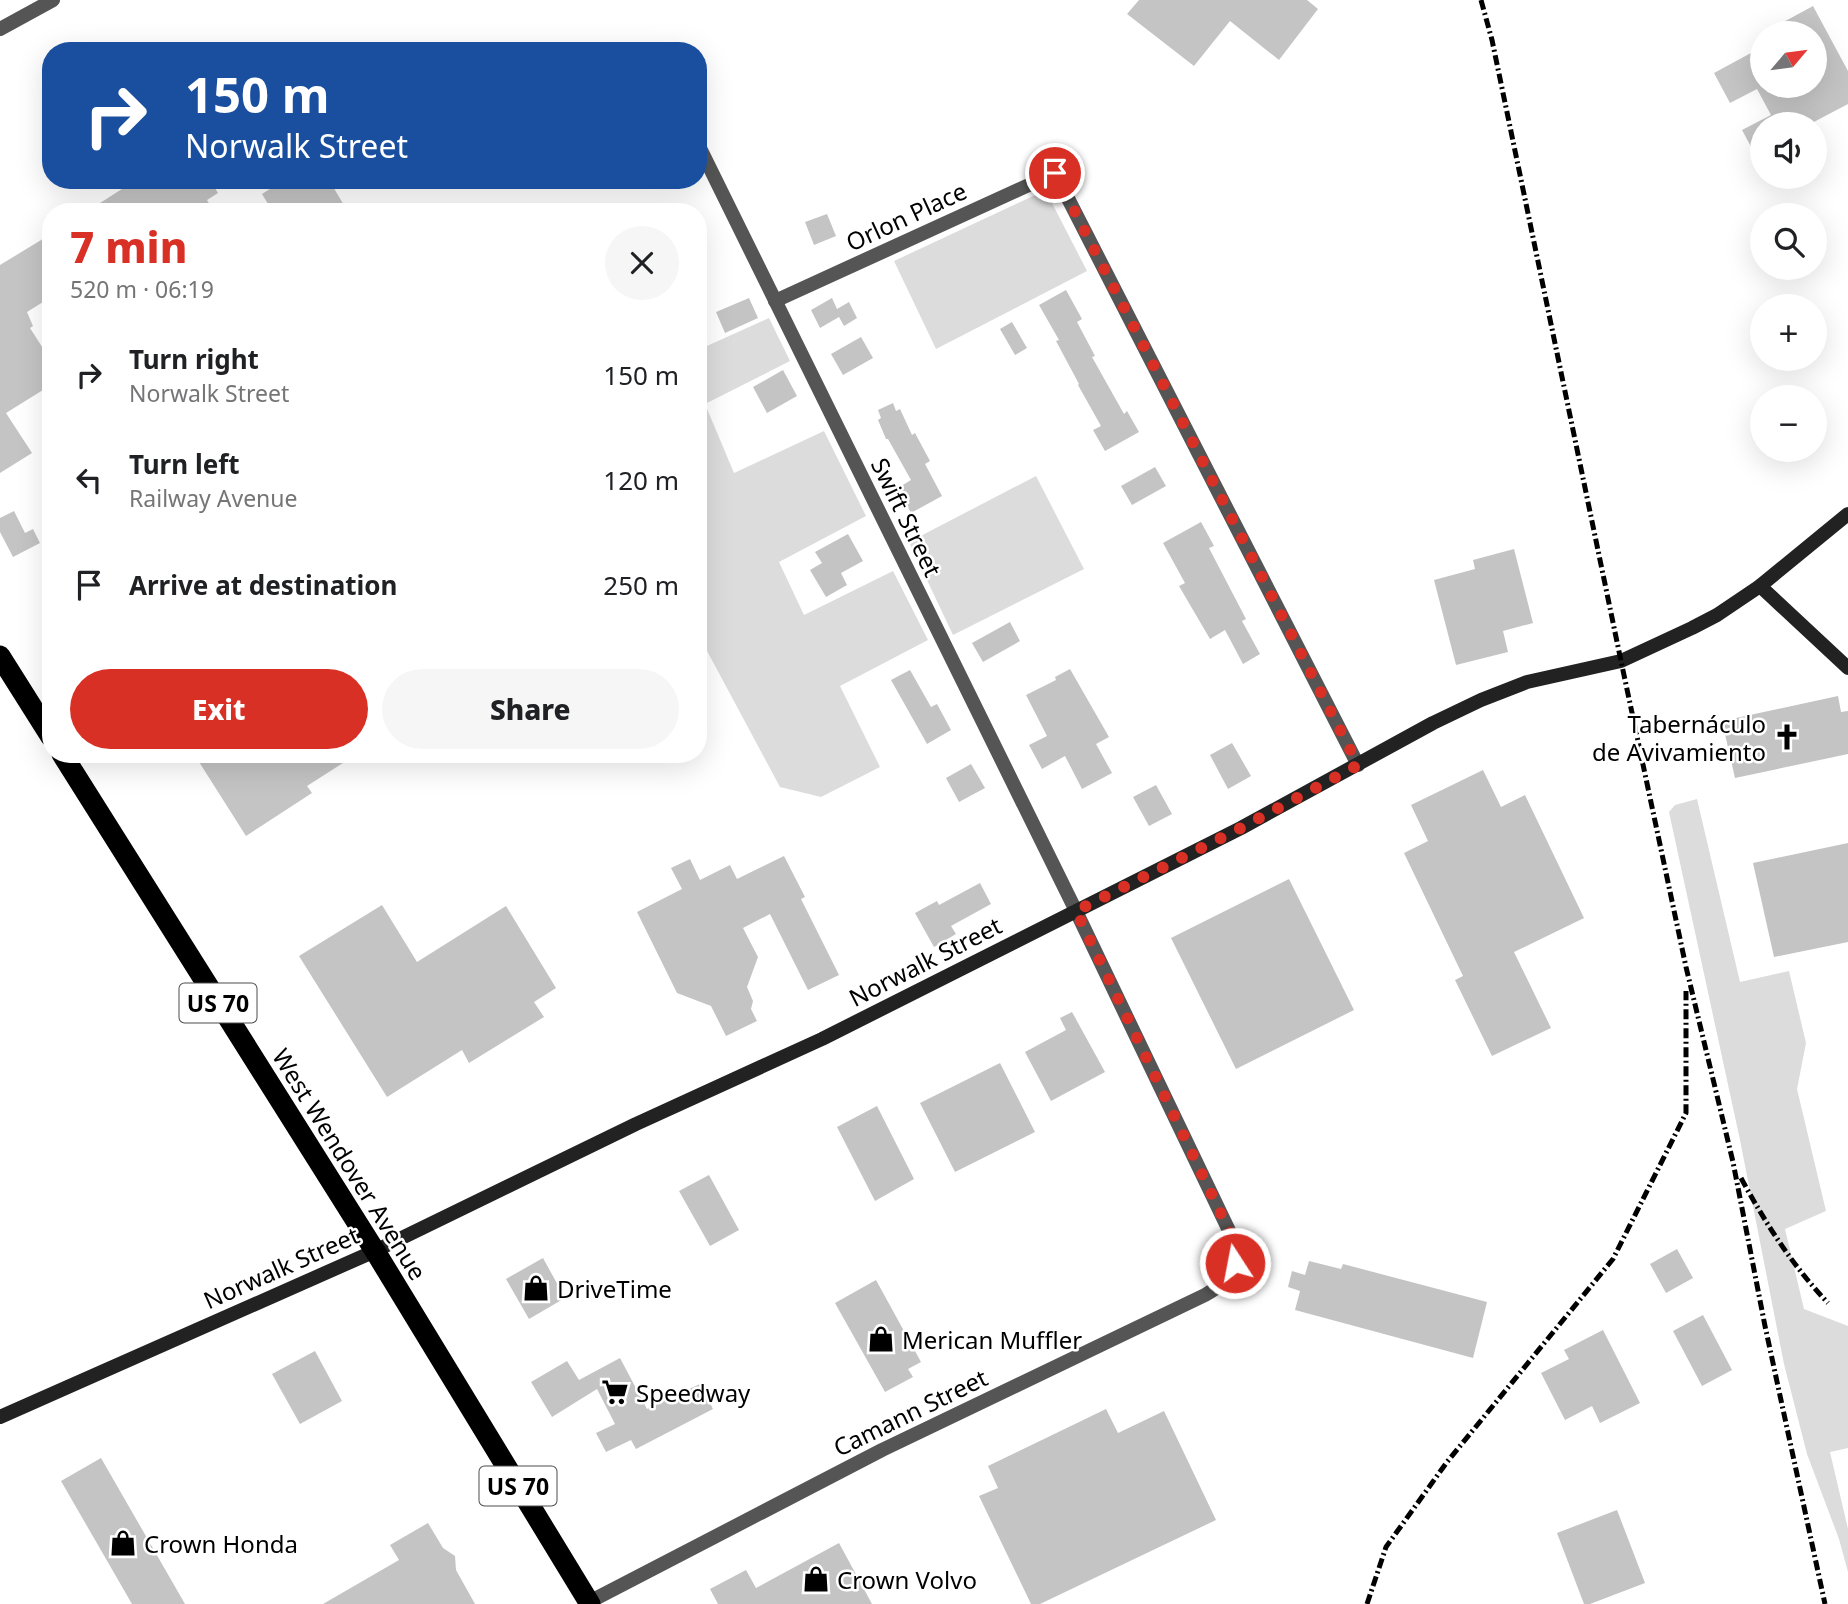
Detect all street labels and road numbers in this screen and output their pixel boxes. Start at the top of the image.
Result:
street label: Orlon Place [840,174,972,258]
street label: Swift Street [864,452,950,582]
street label: Norwalk Street [843,908,1007,1014]
road number: US 70 [180,984,256,1022]
street label: West Wendover Avenue [265,1042,435,1286]
street label: Norwalk Street [198,1218,364,1316]
street label: Camann Street [828,1360,993,1464]
road number: US 70 [480,1466,556,1506]

